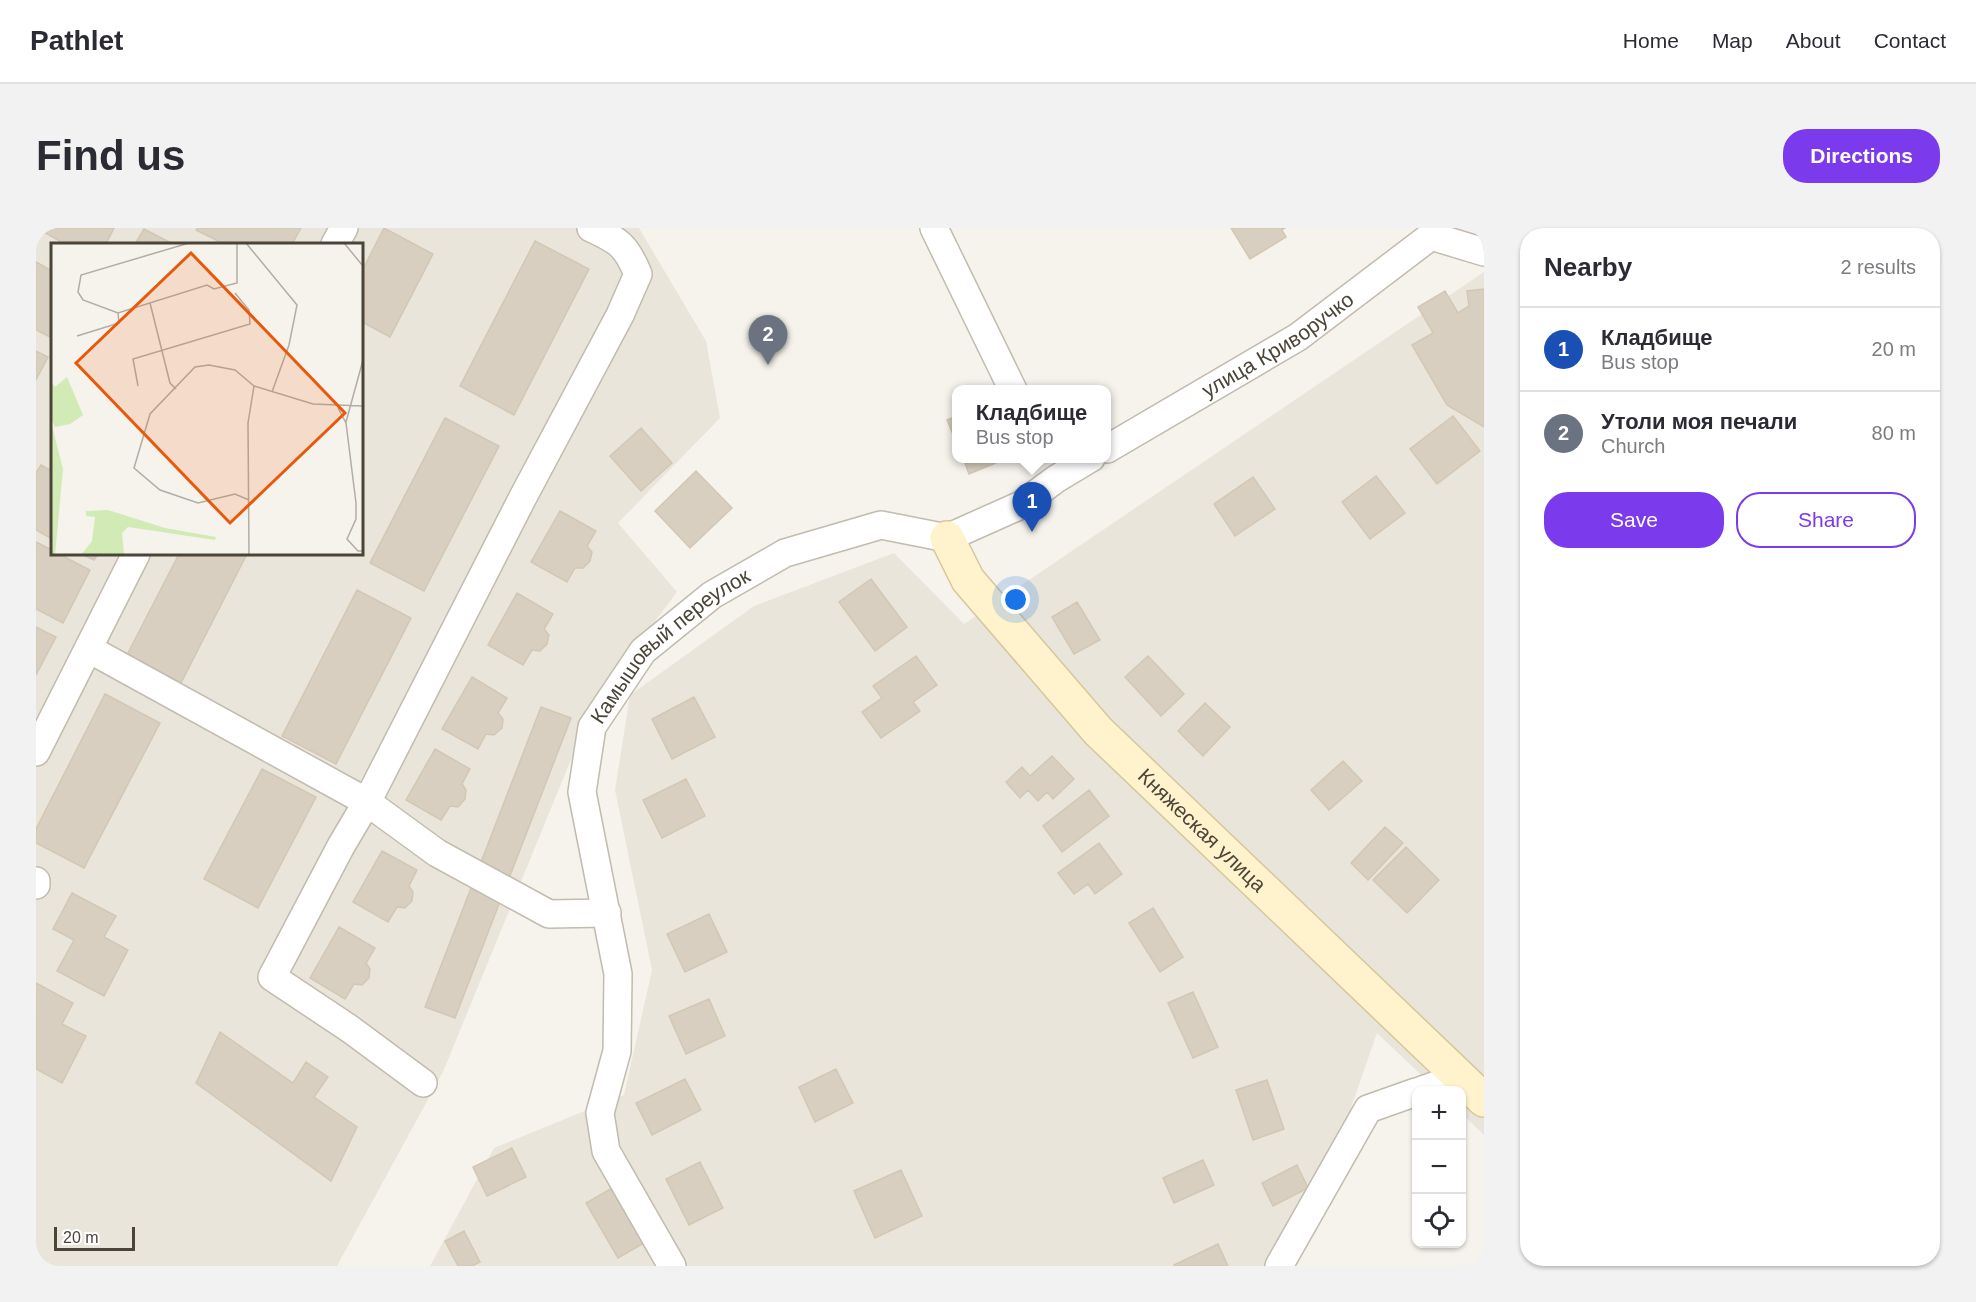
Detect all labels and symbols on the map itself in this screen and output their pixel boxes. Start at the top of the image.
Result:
inset map [51,243,363,555]
street label: улица Криворучко [1198,287,1358,402]
pin: 2 [748,316,788,365]
pin: 1 [1012,482,1052,532]
street label: Камышовый переулок [586,563,754,728]
your location [1001,585,1030,614]
street label: Княжеская улица [1134,764,1271,897]
scale bar [54,1224,135,1252]

